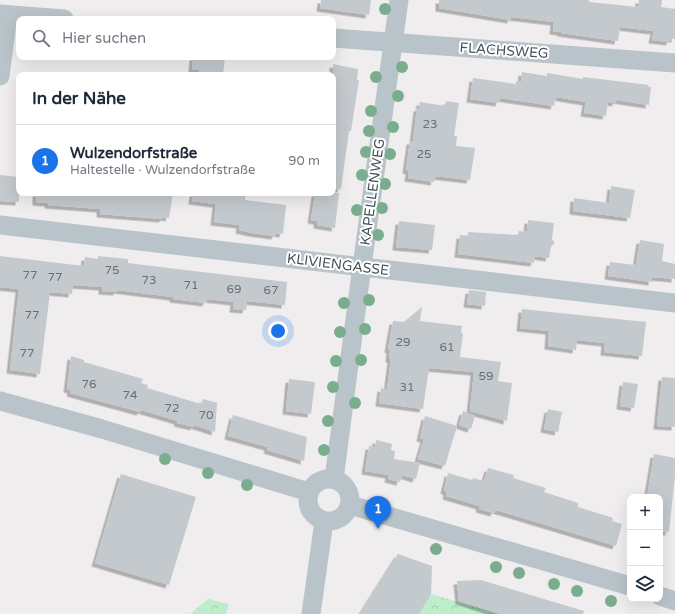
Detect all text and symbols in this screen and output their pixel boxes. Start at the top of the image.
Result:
search box [16,16,336,60]
icon: search [30,27,52,49]
text: Hier suchen [62,29,146,47]
street label: FLACHSWEG [459,39,549,62]
text: In der Nähe [32,88,126,109]
house number: 23 [422,117,438,131]
street label: KAPELLENWEG [357,138,388,247]
text: Wulzendorfstraße [70,144,197,162]
house number: 25 [416,147,432,161]
text: 1 [41,153,49,169]
text: 90 m [288,153,320,169]
text: Haltestelle · Wulzendorfstraße [70,162,255,178]
street label: KLIVIENGASSE [286,250,390,279]
house number: 75 [104,263,120,277]
house number: 77 [22,268,38,282]
house number: 77 [47,270,63,284]
house number: 73 [141,273,157,287]
house number: 71 [183,278,199,292]
house number: 69 [226,282,242,296]
house number: 67 [263,283,279,297]
house number: 77 [24,308,40,322]
your location [268,321,288,341]
house number: 29 [395,335,411,349]
house number: 61 [439,340,455,354]
house number: 77 [19,346,35,360]
house number: 59 [478,369,494,383]
house number: 76 [81,377,97,391]
house number: 31 [399,380,415,394]
house number: 74 [122,388,138,402]
house number: 72 [164,401,180,415]
house number: 70 [198,408,214,422]
map controls [627,494,663,602]
button: + [627,494,663,530]
pin: 1 [365,496,391,529]
button: − [627,530,663,566]
button: layers [627,566,663,602]

